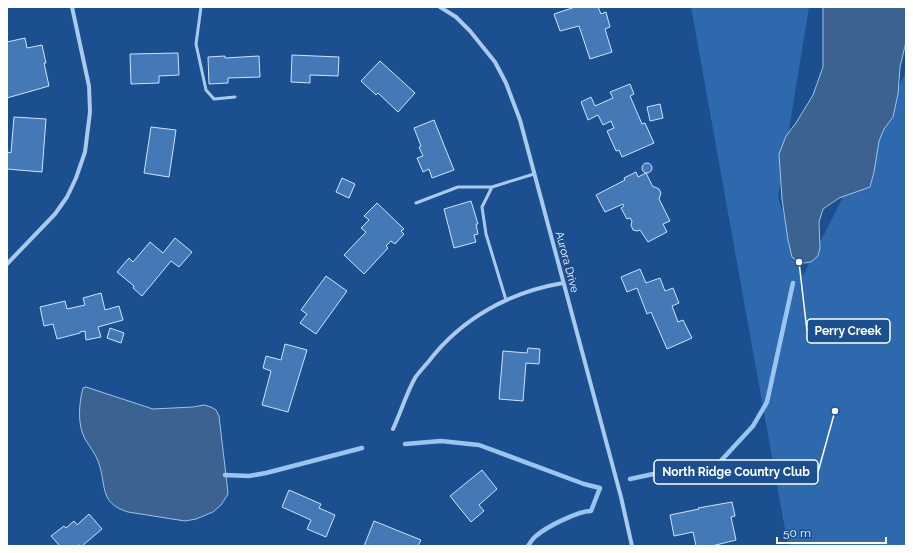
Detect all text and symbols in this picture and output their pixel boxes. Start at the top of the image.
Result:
street label: Aurora Drive [553,230,582,295]
callout: Perry Creek [807,319,890,343]
text: Perry Creek [815,324,882,338]
callout: North Ridge Country Club [654,460,818,484]
text: North Ridge Country Club [662,465,810,479]
scale bar [777,519,886,545]
text: 50 m [783,526,811,540]

